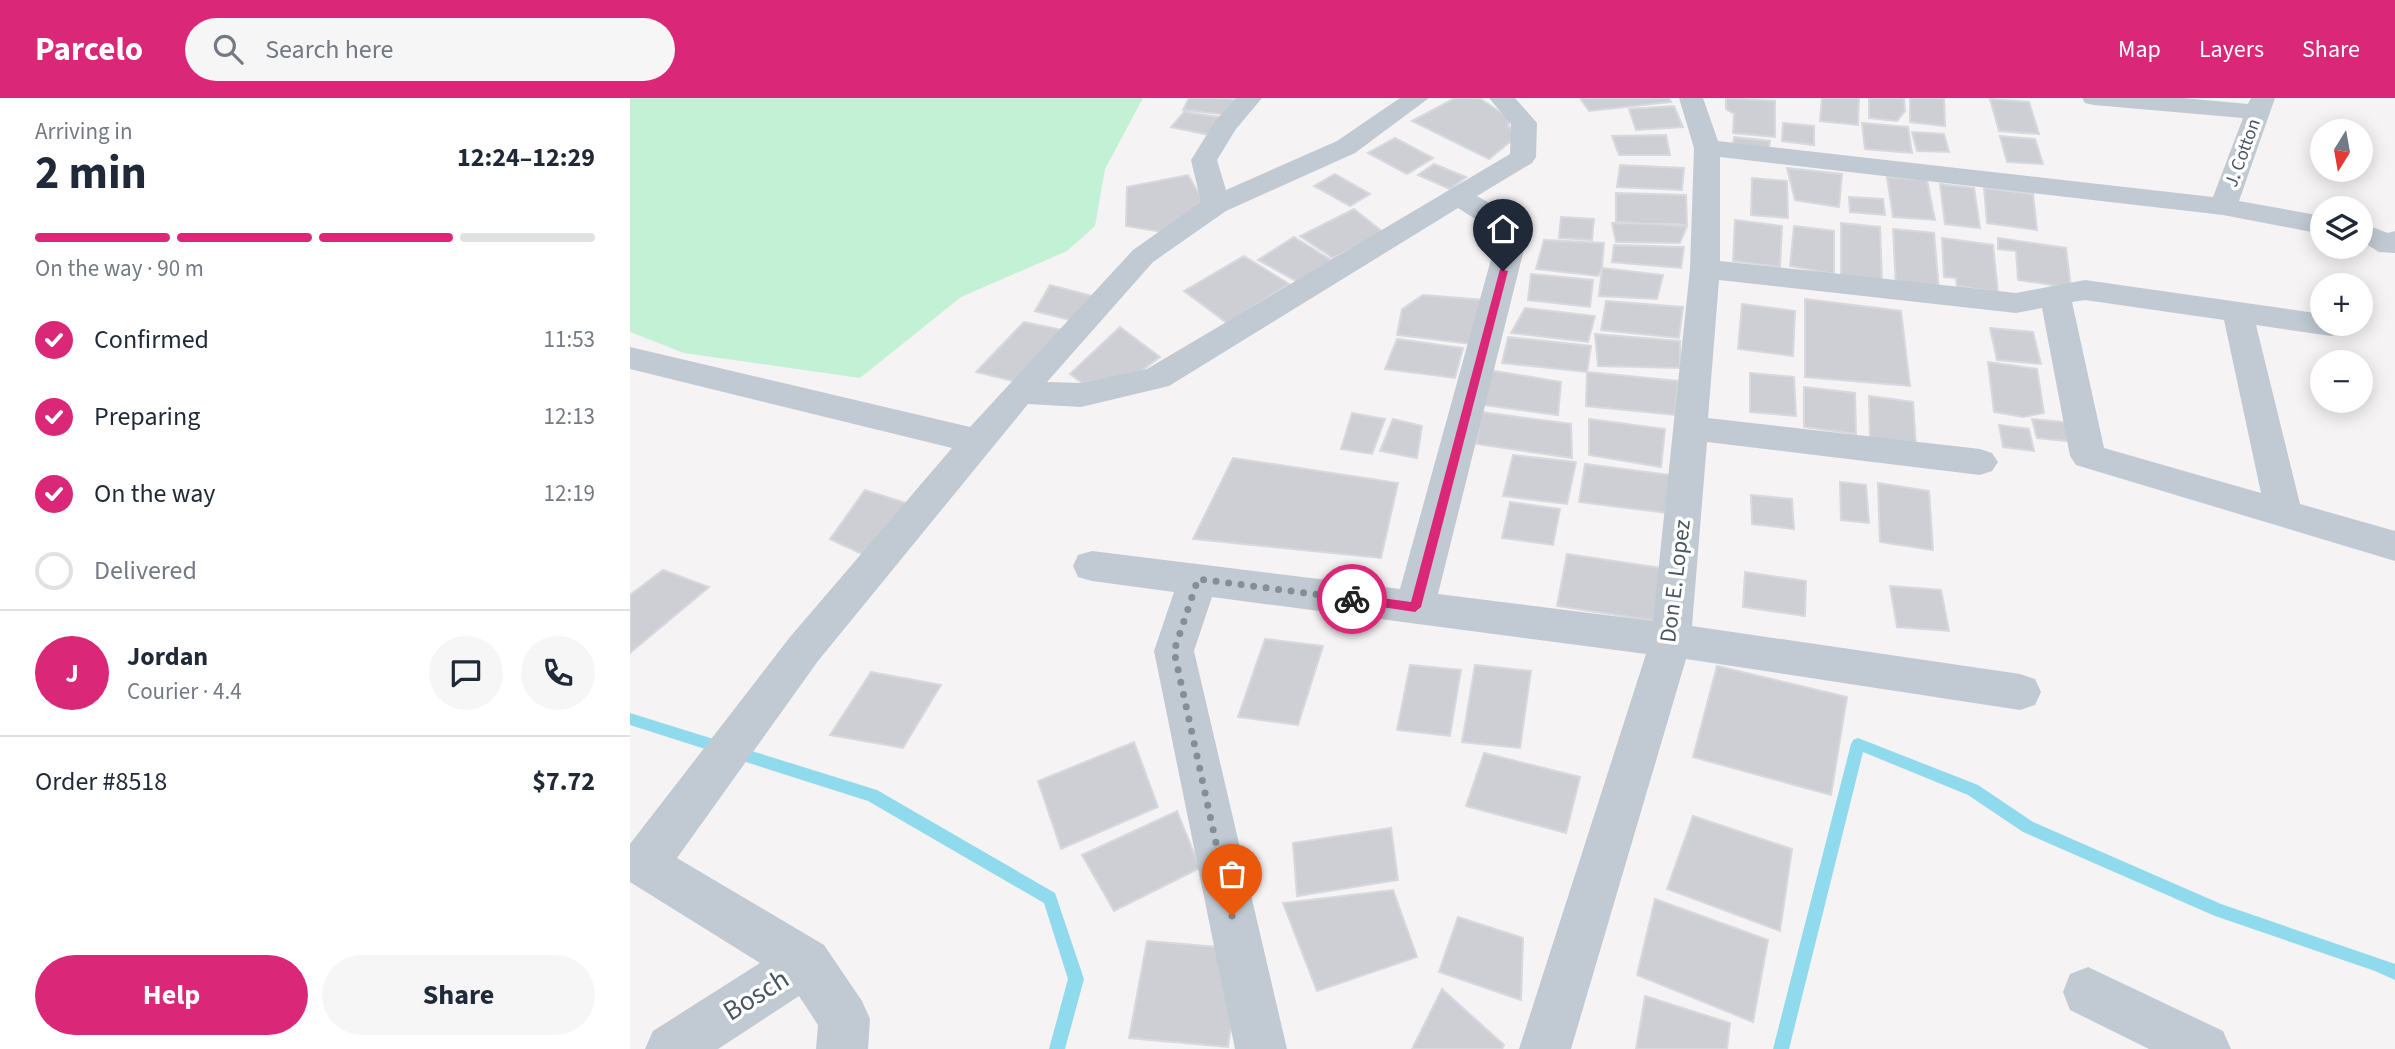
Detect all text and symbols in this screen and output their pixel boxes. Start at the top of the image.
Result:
search box [185,18,675,81]
text: Parcelo [35,26,143,73]
icon: search [209,30,247,68]
text: Search here [265,31,393,68]
text: Map [2118,32,2161,67]
text: Layers [2199,32,2264,67]
text: Share [2302,32,2360,67]
text: Arriving in [35,115,133,148]
street label: J. Cotton [2218,115,2268,191]
north arrow [2310,119,2373,182]
map controls [2310,119,2373,413]
text: 12:24–12:29 [457,139,595,176]
text: 2 min [35,141,147,206]
button: layers [2310,196,2373,259]
pin [1473,199,1533,271]
icon: home [1484,210,1522,248]
text: On the way · 90 m [35,252,204,285]
button: + [2310,273,2373,336]
icon: check [35,321,73,359]
text: Confirmed [94,321,209,358]
text: 11:53 [544,323,595,356]
button: − [2310,350,2373,413]
icon: check [35,398,73,436]
text: Preparing [94,398,200,435]
text: 12:13 [544,400,595,433]
icon: check [35,475,73,513]
text: On the way [94,475,215,512]
text: 12:19 [544,477,595,510]
street label: Don E. Lopez [1651,517,1699,644]
text: Delivered [94,552,197,589]
courier [1317,564,1387,634]
icon: bike [1333,580,1371,618]
button: chat [429,636,503,710]
button: phone [521,636,595,710]
text: Jordan [127,638,208,675]
text: J [65,655,79,692]
text: Courier · 4.4 [127,675,242,708]
text: Order #8518 [35,763,167,800]
text: $7.72 [532,763,595,800]
pin [1202,844,1262,916]
icon: bag [1213,855,1251,893]
button: Help [35,955,308,1035]
button: Share [322,955,595,1035]
street label: Bosch [715,959,797,1031]

